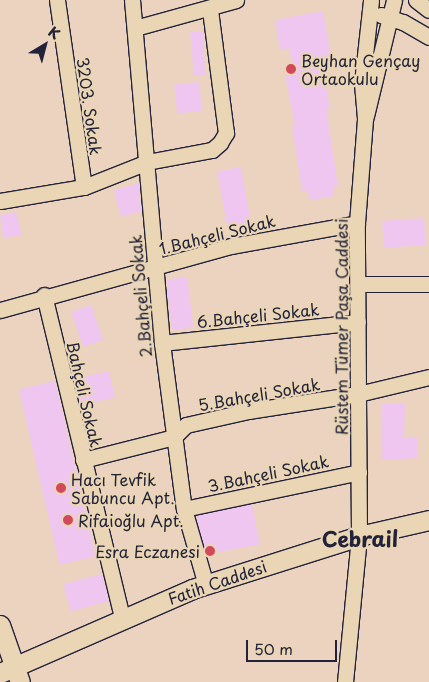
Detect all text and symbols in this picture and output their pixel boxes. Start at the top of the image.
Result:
north arrow [20,20,70,70]
text: K [44,21,65,44]
place label: Beyhan Gençay Ortaokulu [301,50,422,88]
street label: 3203. Sokak [74,55,106,157]
marker: Beyhan Gençay Ortaokulu [285,63,297,75]
street label: 1.Bahçeli Sokak [157,210,277,258]
street label: Rüstem Tümer Paşa Caddesi [331,218,351,436]
street label: 2.Bahçeli Sokak [125,234,155,358]
street label: 6.Bahçeli Sokak [196,299,320,331]
street label: Bahçeli Sokak [63,339,107,449]
street label: 5.Bahçeli Sokak [197,374,321,414]
street label: 3.Bahçeli Sokak [206,451,330,495]
place label: Hacı Tevfik Sabuncu Apt. [71,469,175,507]
marker: Hacı Tevfik Sabuncu Apt. [55,482,67,494]
place label: Rifaioğlu Apt. [78,510,184,530]
marker: Rifaioğlu Apt. [62,514,74,526]
district label: Cebrail [322,525,398,551]
place label: Esra Eczanesi [96,541,200,561]
marker: Esra Eczanesi [204,545,216,557]
street label: Fatih Caddesi [165,556,269,608]
scale bar [249,630,340,662]
text: 50 m [254,637,293,660]

